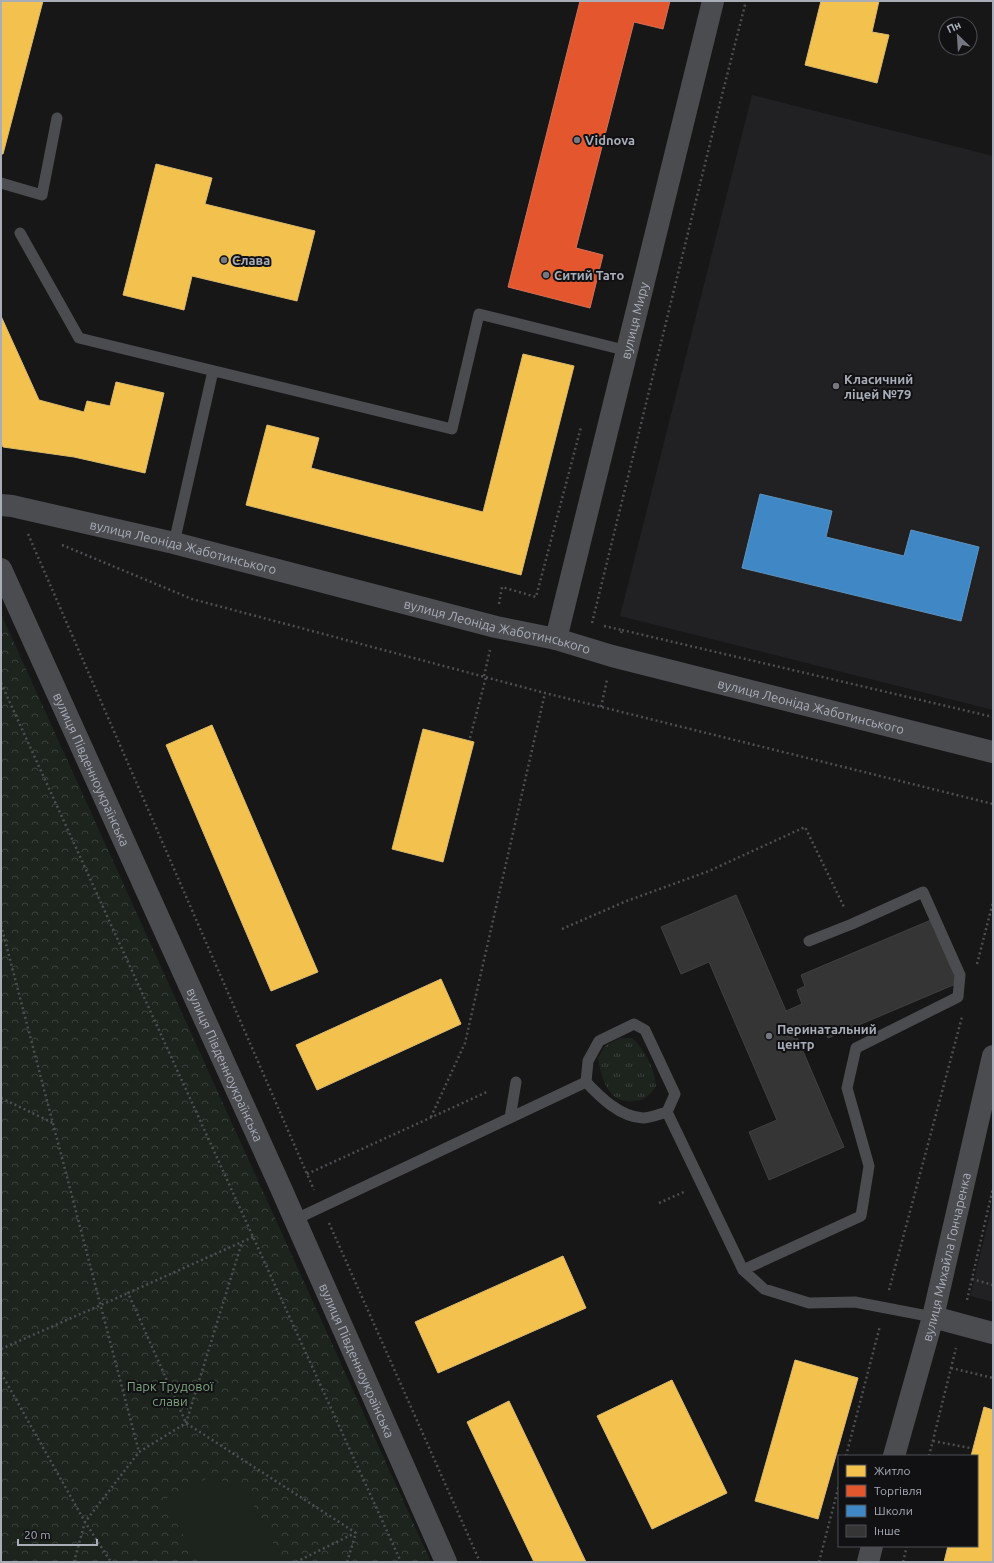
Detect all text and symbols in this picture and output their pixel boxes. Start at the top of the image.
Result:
north arrow [938,16,978,56]
text: Пн [945,18,963,35]
place label: Vidnova [585,133,635,147]
marker: Vidnova [572,135,582,145]
place label: Слава [232,253,270,267]
marker: Слава [219,255,229,265]
place label: Ситий Тато [554,268,624,282]
marker: Ситий Тато [541,270,551,280]
street label: вулиця Миру [618,280,651,361]
place label: Класичний ліцей №79 [844,372,913,401]
marker: Класичний ліцей №79 [831,381,841,391]
street label: вулиця Леоніда Жаботинського [88,517,278,576]
street label: вулиця Леоніда Жаботинського [402,596,592,656]
street label: вулиця Леоніда Жаботинського [716,676,906,736]
street label: вулиця Південноукраїнська [51,690,132,849]
street label: вулиця Південноукраїнська [184,986,266,1144]
place label: Перинатальний центр [777,1022,877,1051]
marker: Перинатальний центр [764,1031,774,1041]
street label: вулиця Михайла Гончаренка [920,1171,973,1343]
street label: вулиця Південноукраїнська [317,1281,397,1440]
park label: Парк Трудової слави [127,1379,214,1408]
legend [838,1455,978,1547]
text: Житло [874,1464,911,1477]
text: Торгівля [874,1484,922,1497]
text: Школи [874,1504,913,1517]
scale bar [18,1521,97,1547]
text: Інше [874,1524,900,1537]
text: 20 m [24,1528,51,1541]

